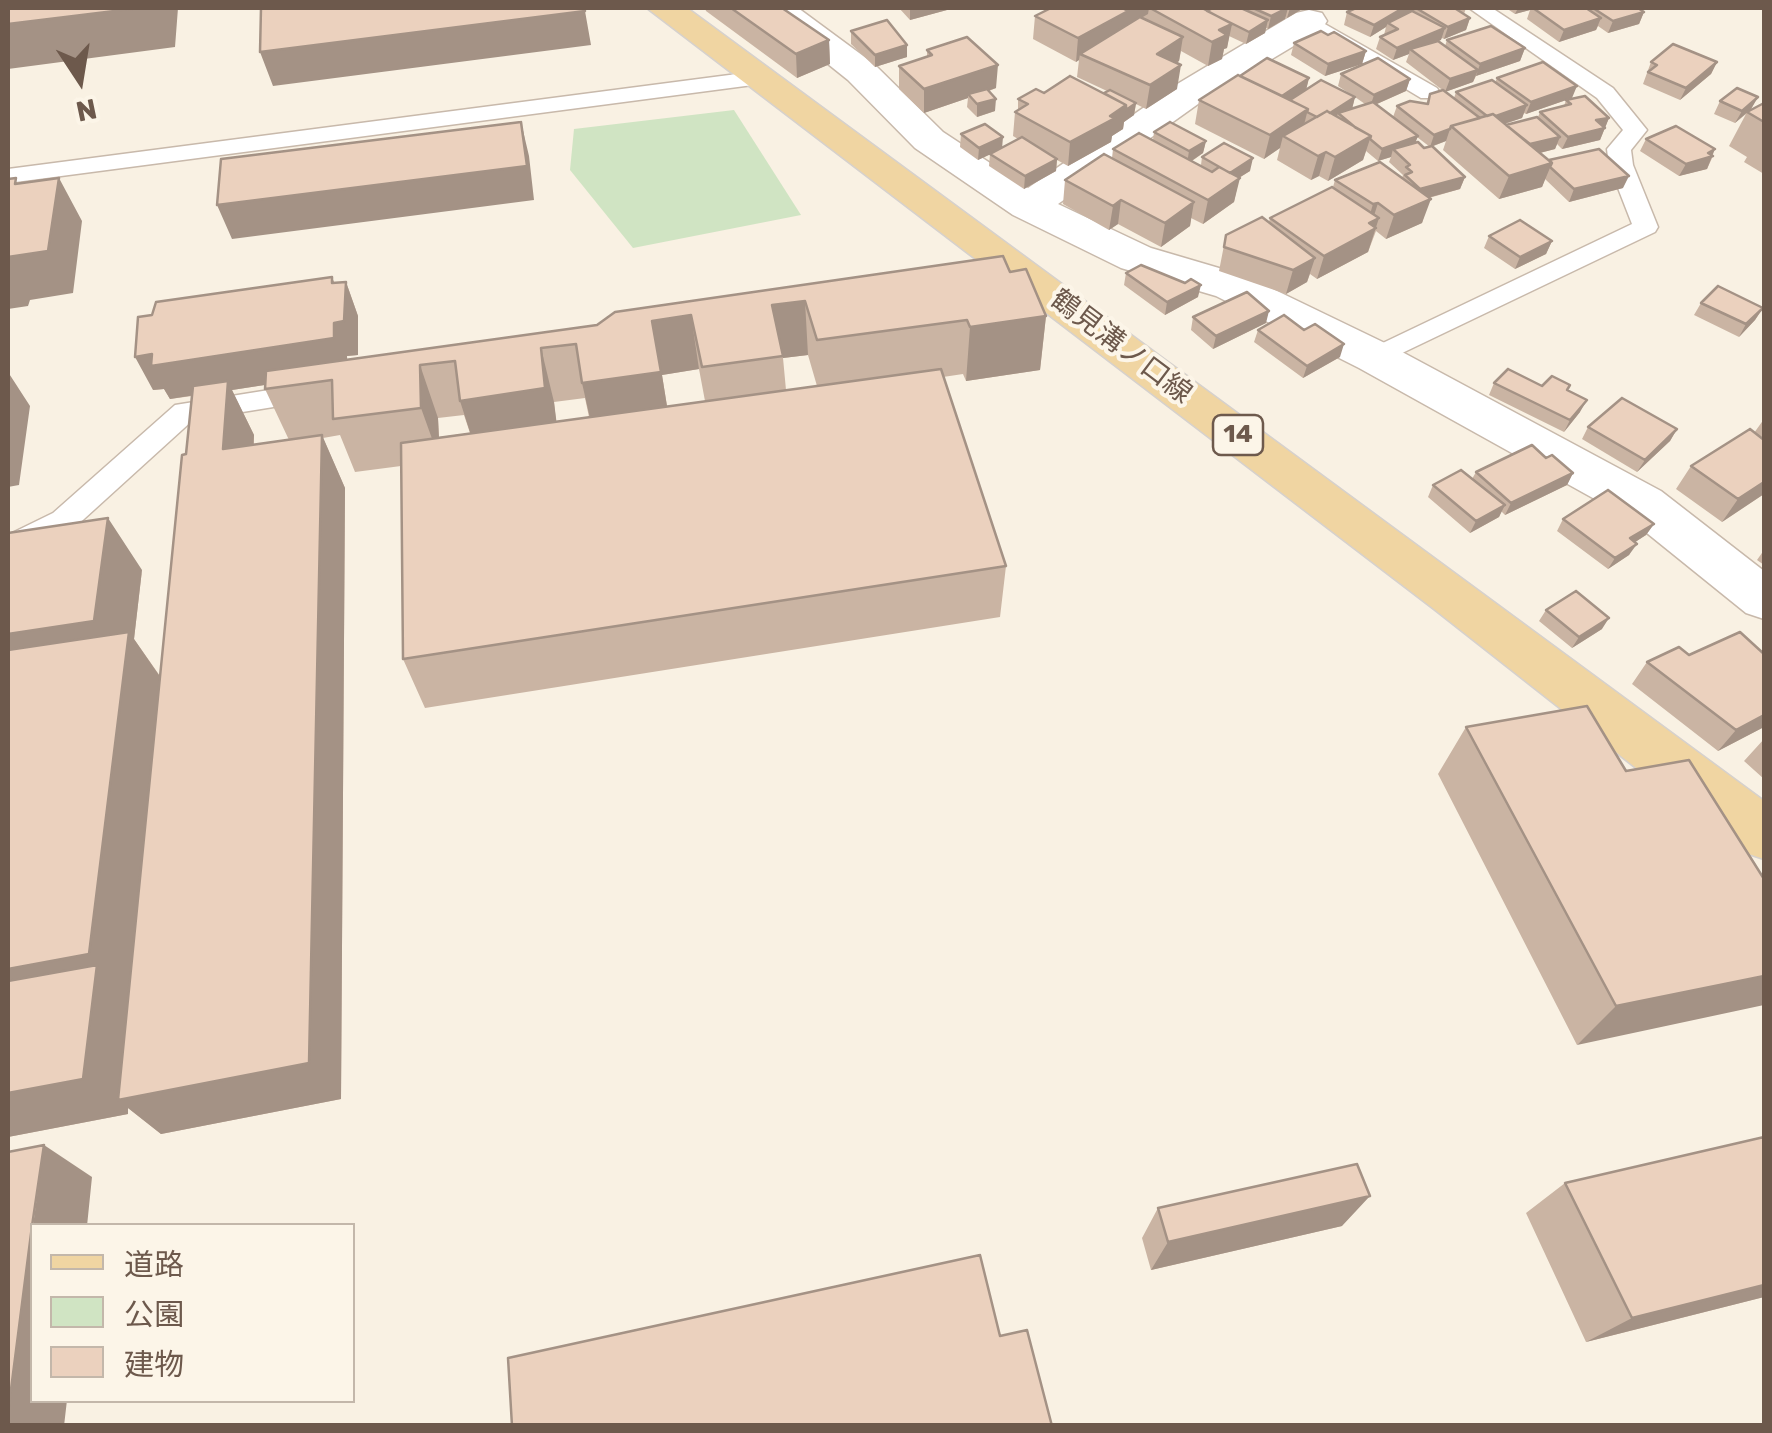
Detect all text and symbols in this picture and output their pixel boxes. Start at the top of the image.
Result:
north arrow [30,30,130,130]
text: N [73,92,100,128]
street label: 鶴見溝ノ口線 [1044,283,1198,411]
road number: 14 [1213,415,1263,455]
legend [30,1223,355,1403]
text: 道路 [124,1247,184,1283]
text: 公園 [124,1297,184,1333]
text: 建物 [124,1347,184,1383]

